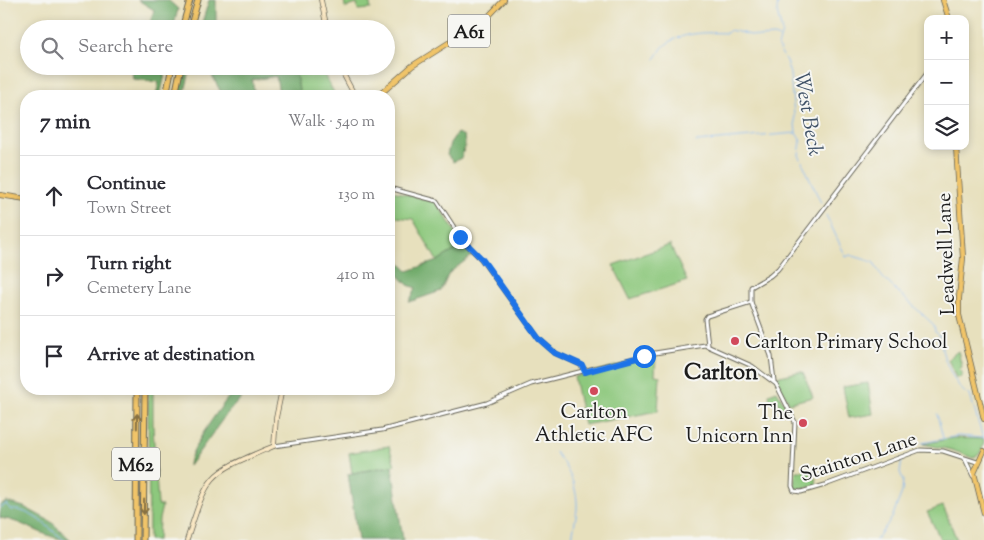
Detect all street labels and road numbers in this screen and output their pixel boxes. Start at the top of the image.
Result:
road number: A61 [448,15,490,48]
street label: Leadwell Lane [931,192,964,316]
street label: Stainton Lane [797,426,921,491]
road number: M62 [112,448,160,480]

